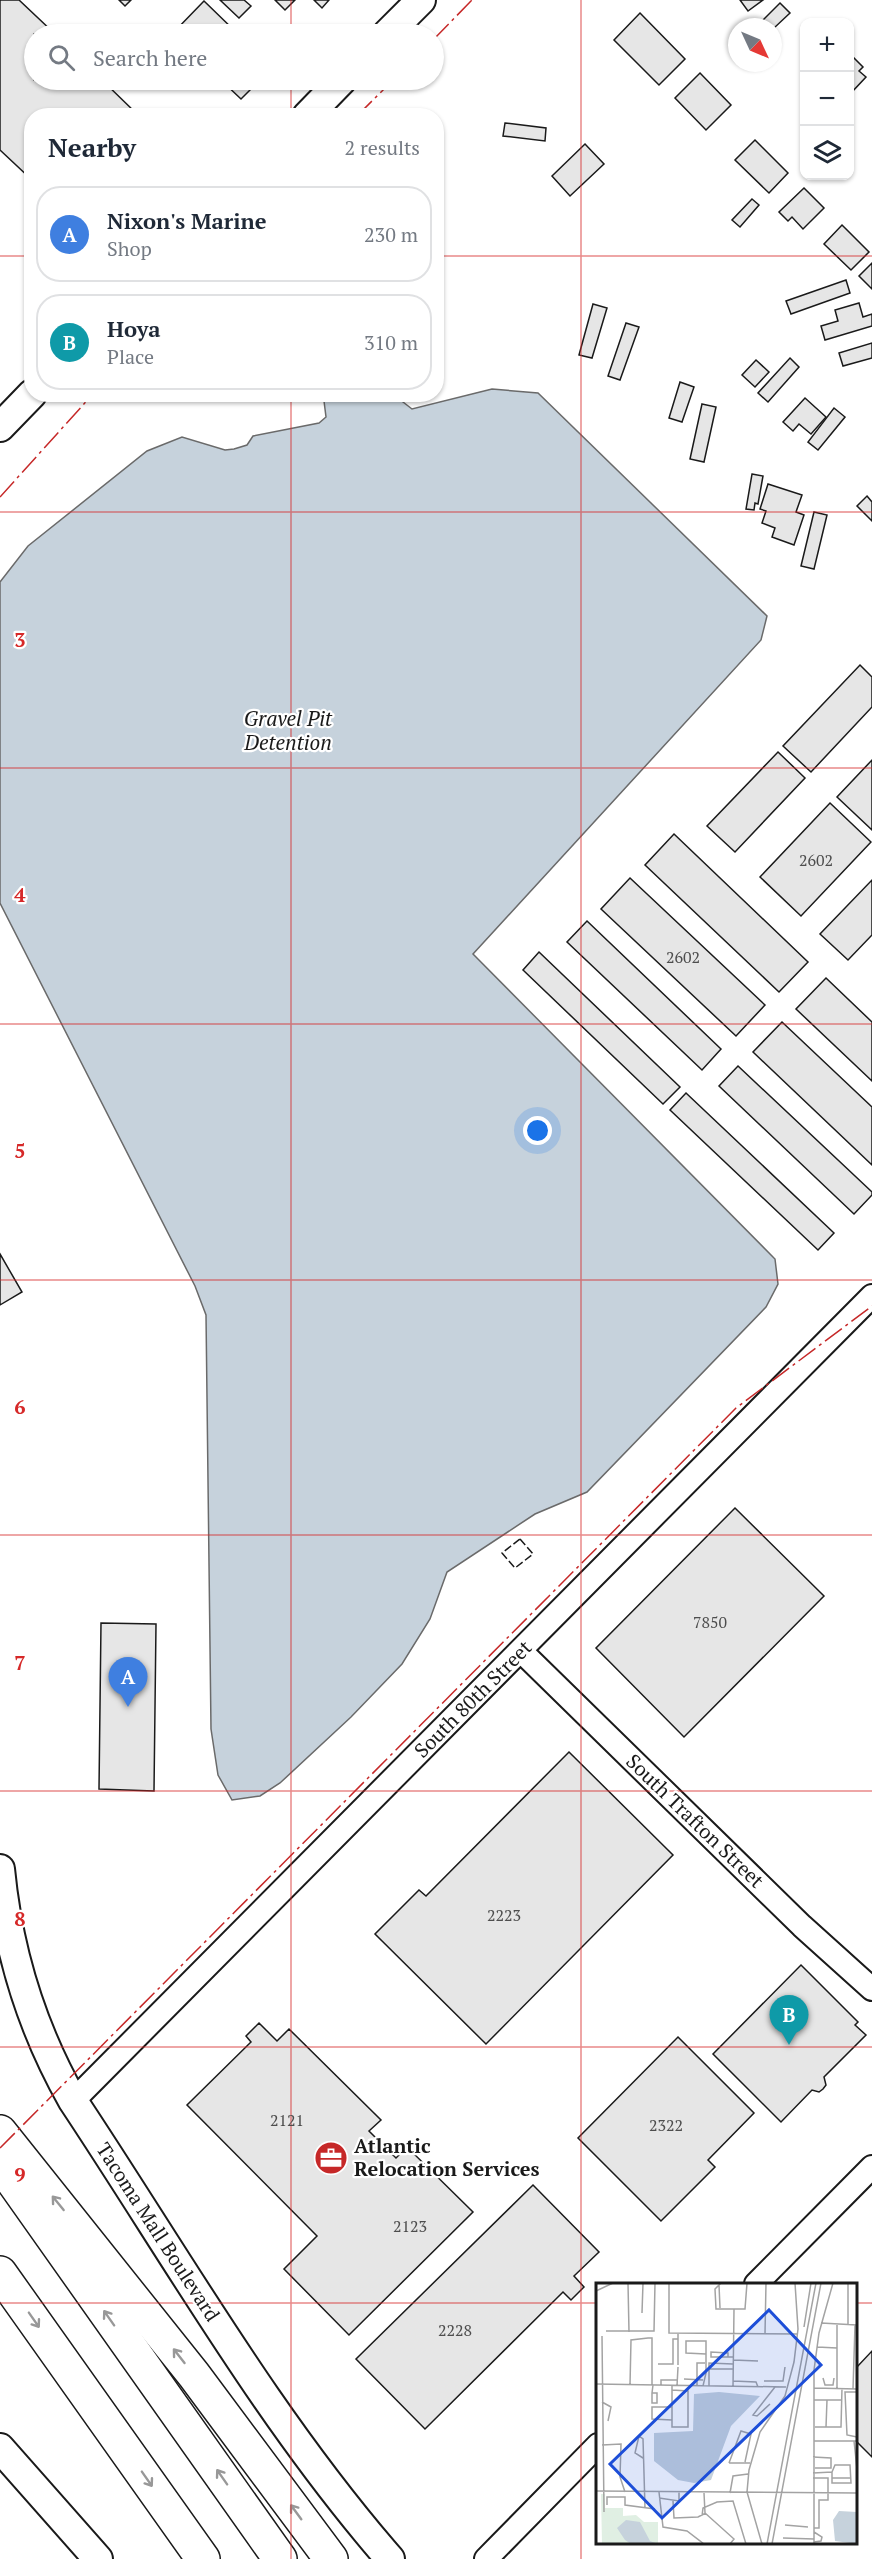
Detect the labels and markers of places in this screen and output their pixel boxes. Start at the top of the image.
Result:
pin: A [108,1658,148,1707]
pin: B [770,1996,808,2045]
place label: Atlantic Relocation Services [354,2132,540,2182]
office icon: Atlantic Relocation Services [313,2140,349,2176]

